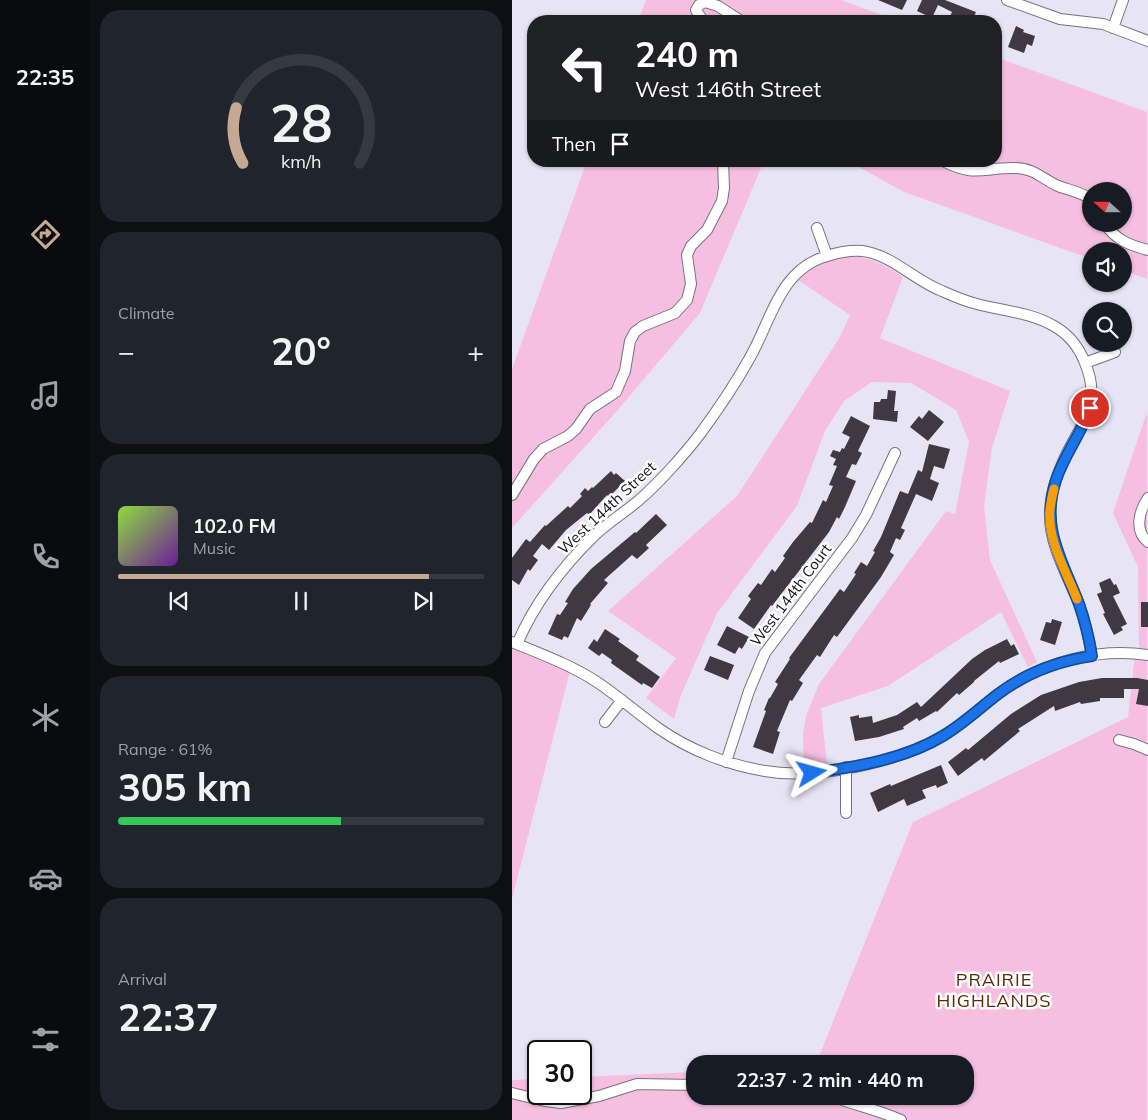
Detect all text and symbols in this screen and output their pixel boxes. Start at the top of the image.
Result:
text: 240 m [635,32,739,76]
icon: left [552,35,617,100]
text: 22:35 [16,63,74,91]
text: West 146th Street [635,75,821,103]
text: 28 [270,90,332,155]
icon: arrive [606,130,634,158]
text: Then [552,132,596,156]
text: km/h [281,150,321,172]
north arrow [1082,182,1132,232]
map controls [1082,182,1132,352]
icon: directions [28,217,63,252]
button: sound [1082,242,1132,292]
button: search [1082,302,1132,352]
text: Climate [118,303,174,323]
text: 20° [271,327,331,375]
text: − [118,334,135,369]
text: + [467,334,484,369]
icon: music [28,378,63,413]
pin [1069,387,1111,429]
icon: arrive [1076,394,1104,422]
street label: West 144th Street [554,457,660,558]
text: 102.0 FM [193,514,276,538]
text: Music [193,538,236,558]
icon: phone [28,539,63,574]
street label: West 144th Court [746,540,835,650]
icon: previous [165,587,193,615]
icon: pause [287,587,315,615]
icon: next [409,587,437,615]
icon: climate [28,700,63,735]
text: Range · 61% [118,739,213,759]
position arrow [785,746,837,798]
text: 305 km [118,763,252,811]
icon: car [28,861,63,896]
district label: PRAIRIE HIGHLANDS [936,968,1052,1012]
text: Arrival [118,969,167,989]
text: 22:37 [118,993,219,1041]
icon: filters [28,1022,63,1057]
speed limit sign: 30 [527,1040,592,1105]
text: 22:37 · 2 min · 440 m [736,1068,924,1092]

